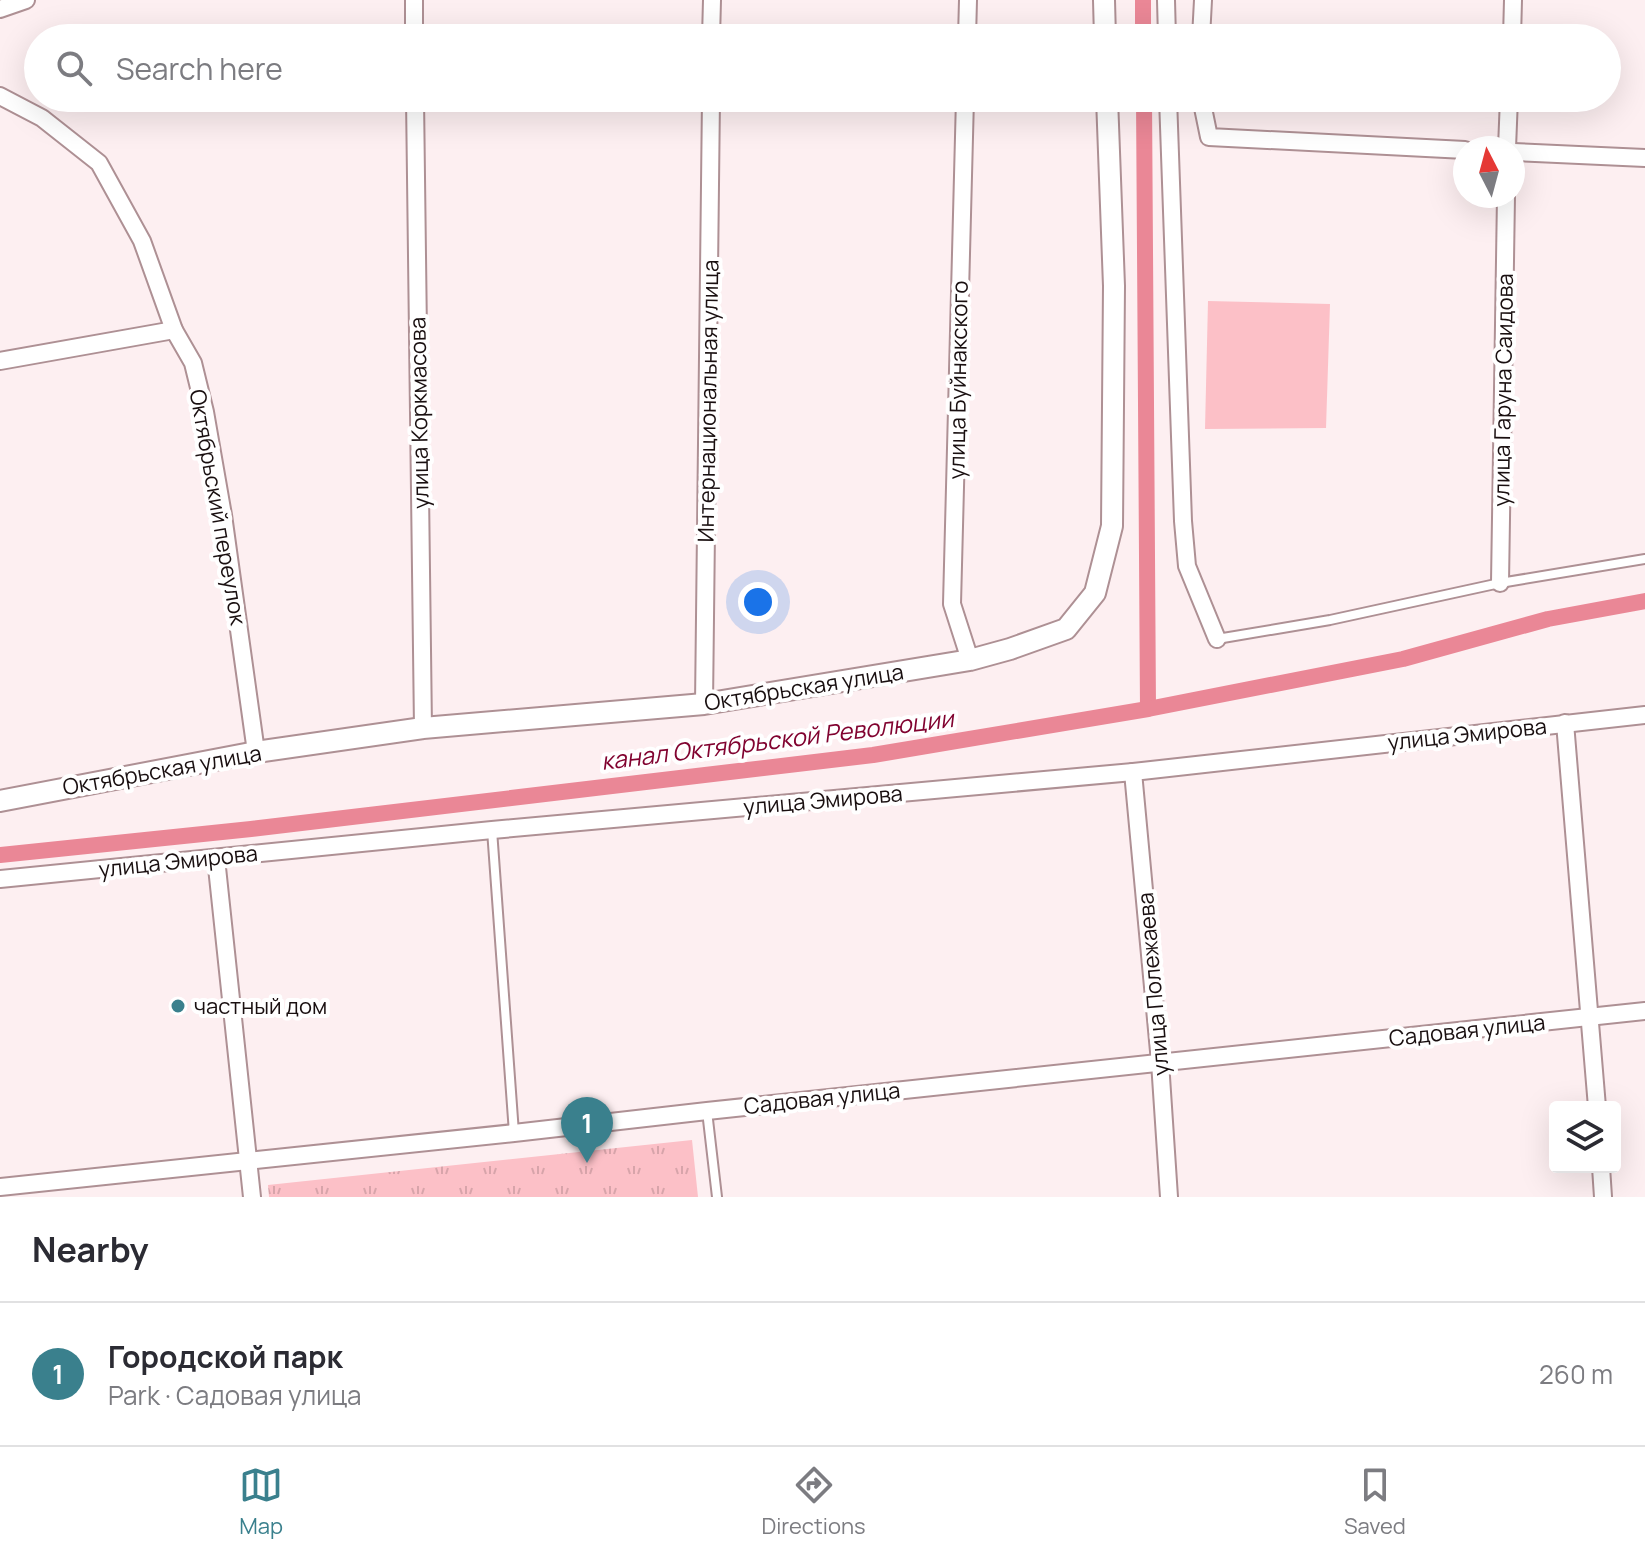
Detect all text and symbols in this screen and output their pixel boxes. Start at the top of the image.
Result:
search box [24,24,1621,112]
icon: search [52,46,96,90]
text: Search here [116,48,283,89]
north arrow [1453,136,1525,208]
street label: Интернациональная улица [691,259,725,543]
street label: улица Гаруна Саидова [1486,273,1520,507]
street label: улица Буйнакского [941,280,975,480]
street label: улица Коркмасова [402,317,436,509]
street label: Октябрьский переулок [183,387,254,628]
your location [738,582,778,622]
street label: Октябрьская улица [702,656,906,718]
water label: канал Октябрьской Революции [599,701,957,777]
street label: улица Эмирова [1386,711,1548,757]
street label: Октябрьская улица [60,738,264,802]
street label: улица Эмирова [742,778,904,822]
street label: улица Эмирова [97,838,259,884]
street label: улица Полежаева [1130,891,1176,1077]
place label: частный дом [194,991,327,1021]
marker: частный дом [169,997,187,1015]
street label: Садовая улица [1387,1007,1547,1053]
street label: Садовая улица [742,1075,902,1121]
pin: 1 [561,1097,613,1163]
map controls [1549,1101,1621,1173]
button: layers [1549,1101,1621,1173]
text: Nearby [32,1226,148,1272]
text: Городской парк [108,1336,343,1377]
text: 1 [52,1356,64,1392]
text: 260 m [1539,1356,1613,1392]
text: Park · Садовая улица [108,1377,361,1413]
tab: Map [239,1463,283,1541]
tab: Directions [761,1463,866,1541]
tab: Saved [1344,1463,1406,1541]

